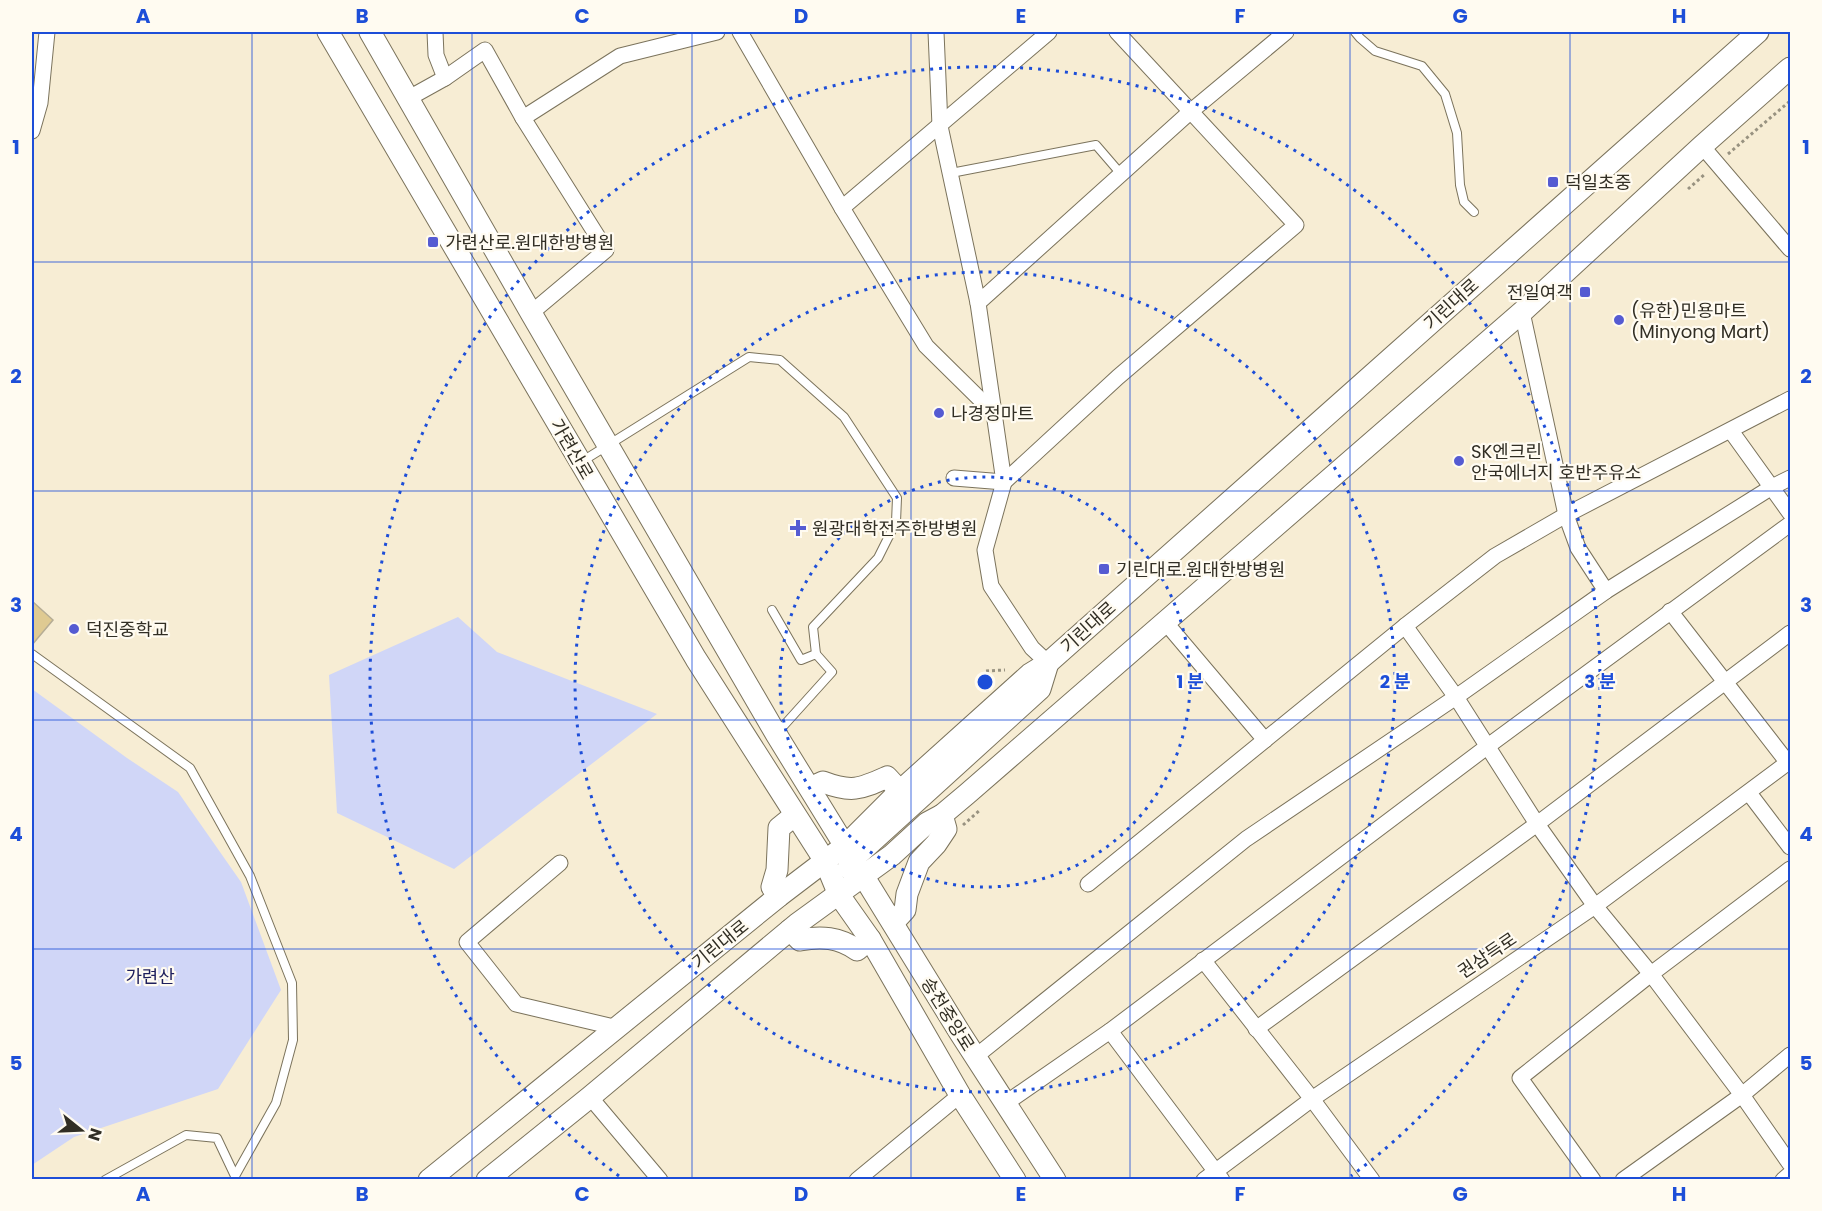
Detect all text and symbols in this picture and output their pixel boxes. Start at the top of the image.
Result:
text: A [136,2,151,30]
text: B [355,2,369,30]
text: C [574,2,590,30]
text: D [794,2,808,30]
text: E [1016,2,1026,30]
text: F [1235,2,1246,30]
text: G [1452,2,1468,30]
text: H [1672,2,1686,30]
text: 1 [12,133,20,161]
text: 1 [1802,133,1810,161]
place label: 덕일초중 [1565,170,1631,195]
marker: 덕일초중 [1546,175,1560,189]
place label: 가련산로.원대한방병원 [445,230,614,255]
marker: 가련산로.원대한방병원 [426,235,440,249]
street label: 기린대로 [1418,273,1484,335]
place label: 전일여객 [1507,280,1573,305]
marker: 전일여객 [1578,285,1592,299]
place label: (유한)민용마트 (Minyong Mart) [1631,298,1770,344]
marker: (유한)민용마트 (Minyong Mart) [1612,313,1626,327]
text: 2 [10,362,22,390]
text: 2 [1800,362,1812,390]
place label: 나경정마트 [951,401,1034,426]
marker: 나경정마트 [932,406,946,420]
street label: 가련산로 [545,414,599,484]
place label: SK엔크린 안국에너지 호반주유소 [1471,439,1641,485]
marker: SK엔크린 안국에너지 호반주유소 [1452,454,1466,468]
place label: 원광대학전주한방병원 [812,516,978,541]
marker: 원광대학전주한방병원 [789,519,807,537]
place label: 기린대로.원대한방병원 [1116,557,1285,582]
marker: 기린대로.원대한방병원 [1097,562,1111,576]
text: 3 [10,591,22,619]
text: 3 [1800,591,1812,619]
street label: 기린대로 [1055,596,1121,658]
place label: 덕진중학교 [86,617,169,642]
marker: 덕진중학교 [67,622,81,636]
text: 1 분 [1176,669,1204,694]
text: 2 분 [1380,669,1411,694]
text: 3 분 [1584,669,1616,694]
centre of rings [975,672,995,692]
text: 4 [9,820,23,848]
text: 4 [1799,820,1813,848]
street label: 기린대로 [686,913,754,975]
street label: 권삼득로 [1453,926,1521,984]
park label: 가련산 [125,964,175,989]
street label: 송천중앙로 [915,972,981,1056]
text: 5 [10,1049,23,1077]
text: 5 [1800,1049,1813,1077]
north arrow [51,1100,111,1160]
text: N [82,1125,108,1144]
text: A [136,1180,151,1208]
text: B [355,1180,369,1208]
text: C [574,1180,590,1208]
text: D [794,1180,808,1208]
text: E [1016,1180,1026,1208]
text: F [1235,1180,1246,1208]
text: G [1452,1180,1468,1208]
text: H [1672,1180,1686,1208]

